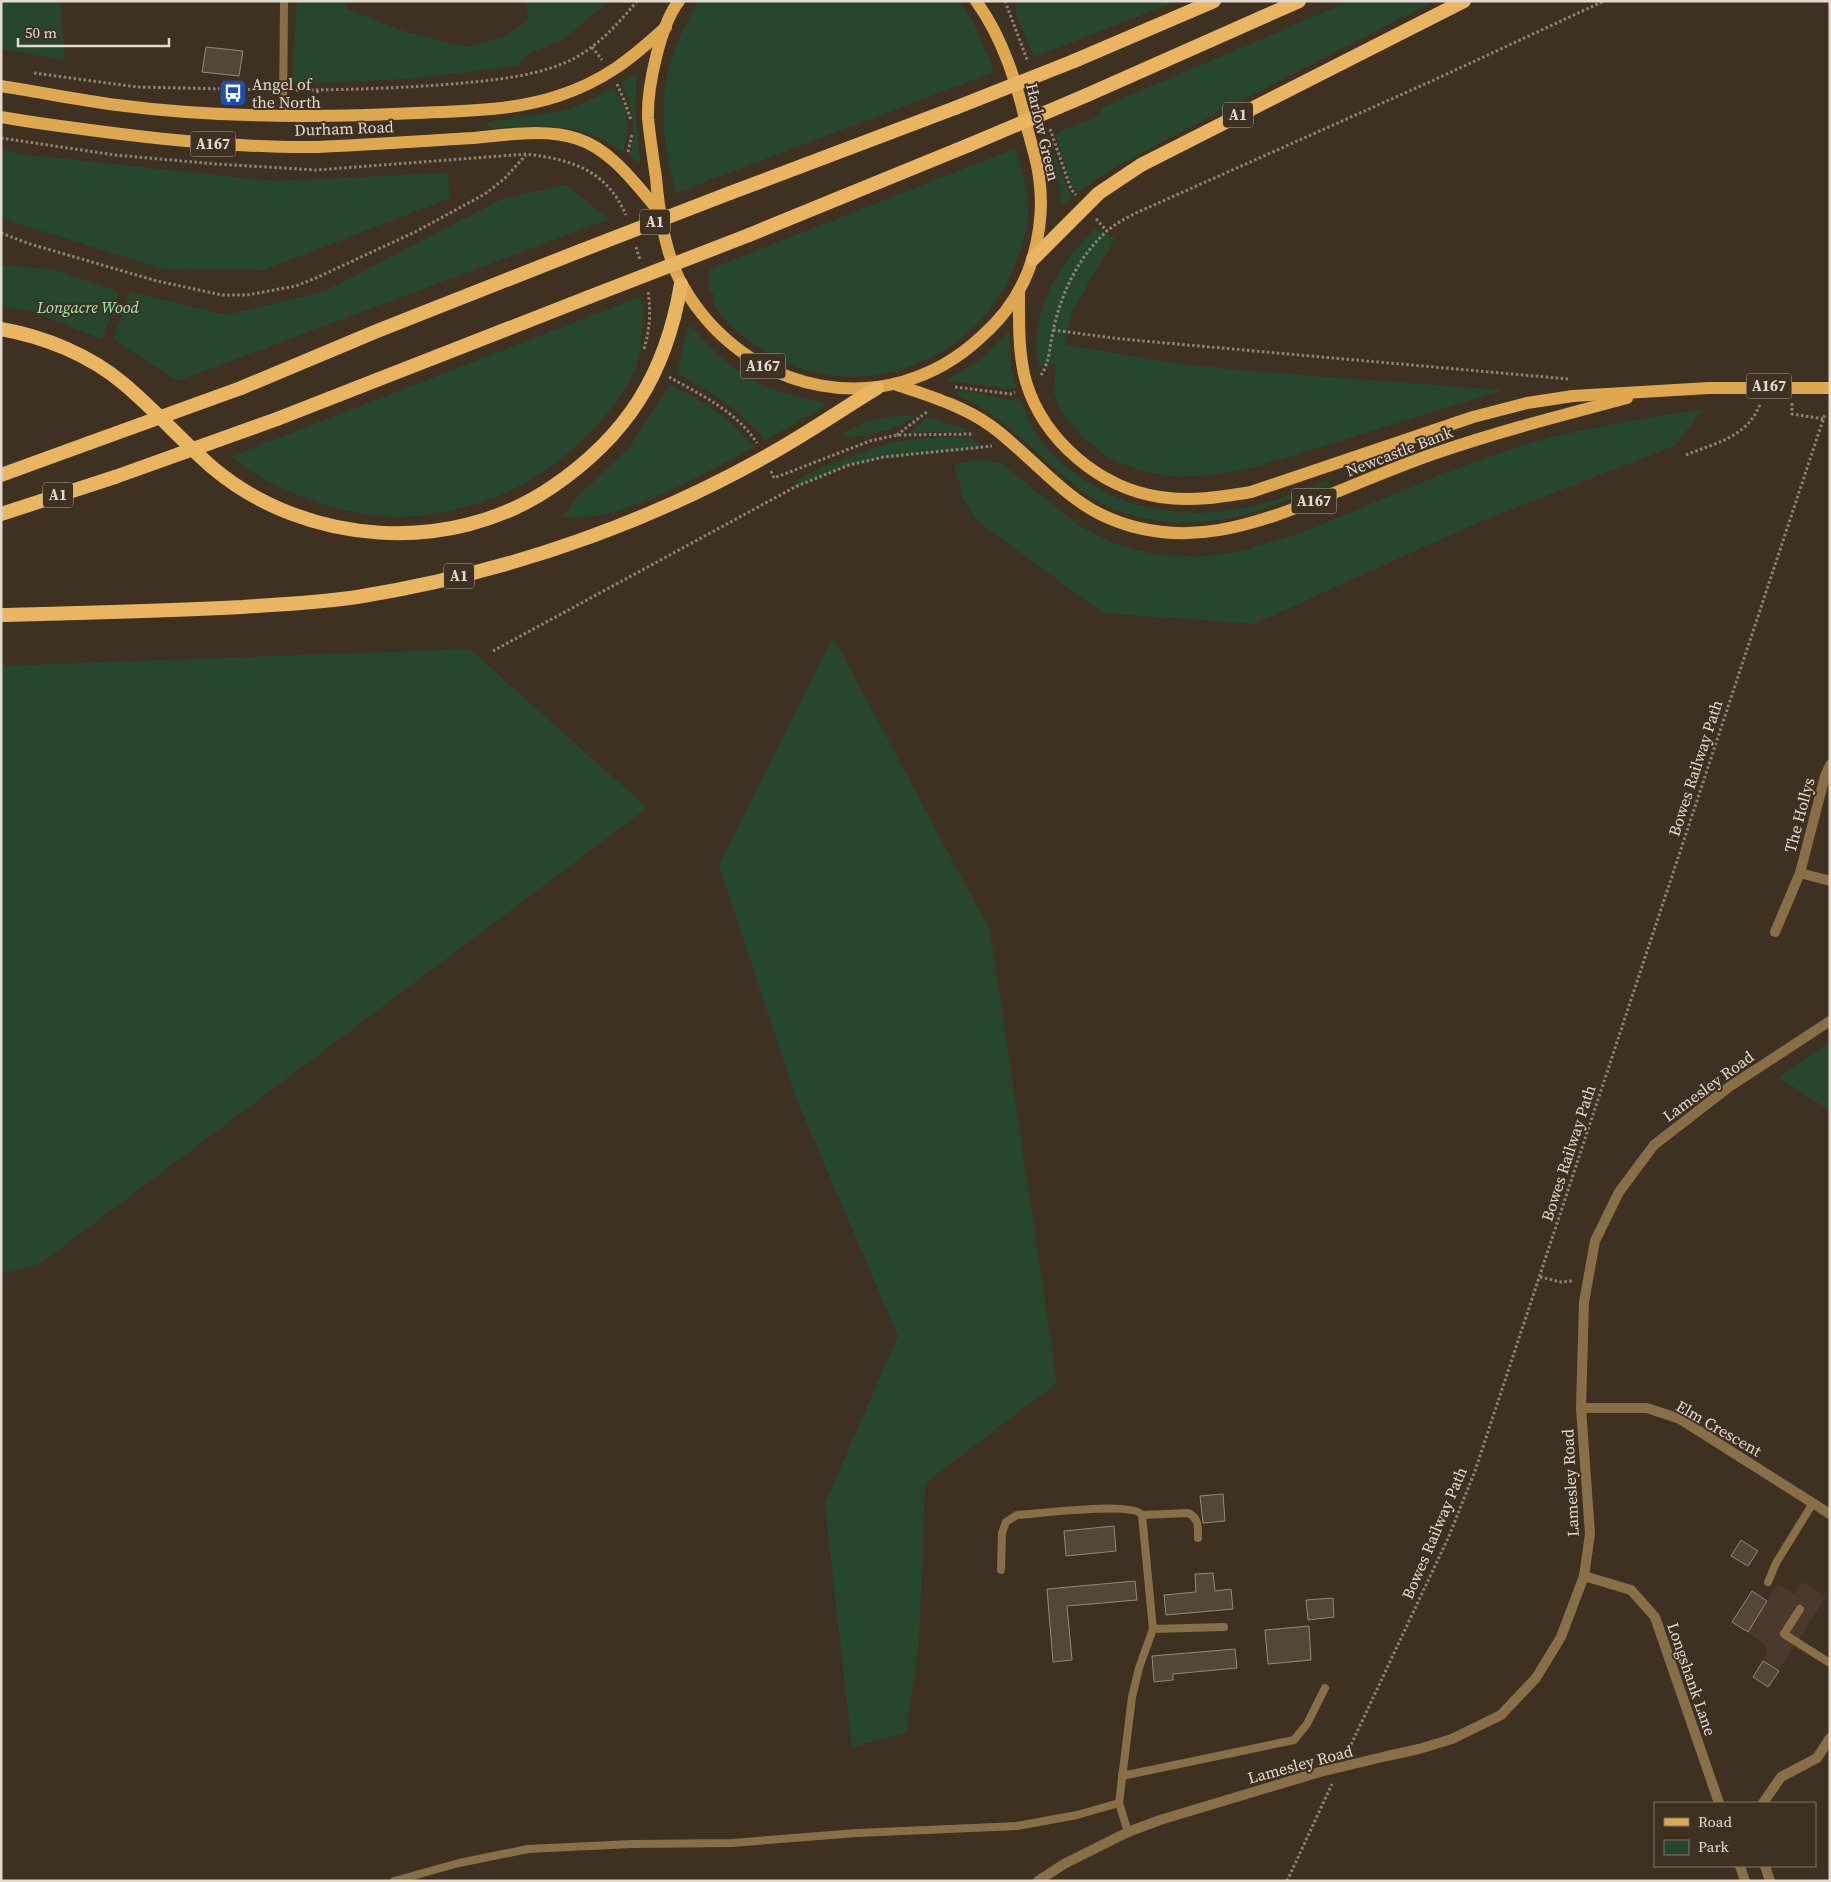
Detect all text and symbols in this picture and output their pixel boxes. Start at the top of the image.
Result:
scale bar [18,15,169,47]
text: 50 m [25,22,57,43]
place label: Angel of the North [252,73,321,113]
bus stop icon: Angel of the North [218,78,248,108]
street label: Harlow Green [1021,81,1065,183]
road number: A1 [1223,102,1253,128]
street label: Durham Road [294,115,394,141]
road number: A167 [190,132,236,156]
road number: A1 [640,210,670,234]
park label: Longacre Wood [36,296,140,318]
road number: A167 [740,354,786,378]
road number: A167 [1746,374,1792,398]
street label: Newcastle Bank [1342,420,1456,481]
road number: A1 [43,482,73,508]
road number: A167 [1292,488,1336,514]
road number: A1 [444,564,474,588]
street label: Bowes Railway Path [1663,697,1727,839]
street label: The Hollys [1778,775,1820,855]
street label: Lamesley Road [1658,1045,1758,1127]
street label: Bowes Railway Path [1536,1082,1600,1224]
street label: Elm Crescent [1672,1395,1766,1462]
street label: Lamesley Road [1556,1429,1584,1537]
street label: Bowes Railway Path [1396,1463,1472,1603]
street label: Longshank Lane [1662,1619,1722,1739]
street label: Lamesley Road [1245,1739,1355,1789]
legend [1654,1802,1816,1867]
text: Road [1698,1811,1732,1832]
text: Park [1698,1836,1730,1857]

